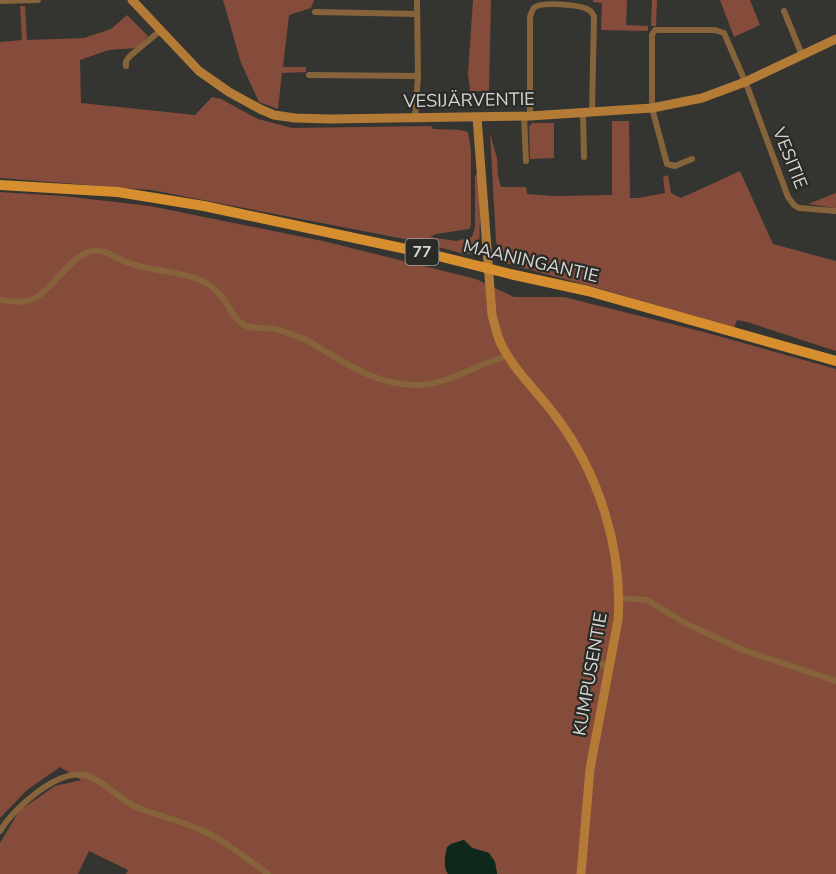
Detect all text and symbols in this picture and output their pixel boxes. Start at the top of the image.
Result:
street label: VESIJÄRVENTIE [402,87,535,113]
street label: VESITIE [766,123,813,192]
street label: MAANINGANTIE [461,234,601,288]
road number: 77 [406,239,438,265]
street label: KUMPUSENTIE [567,610,613,738]

